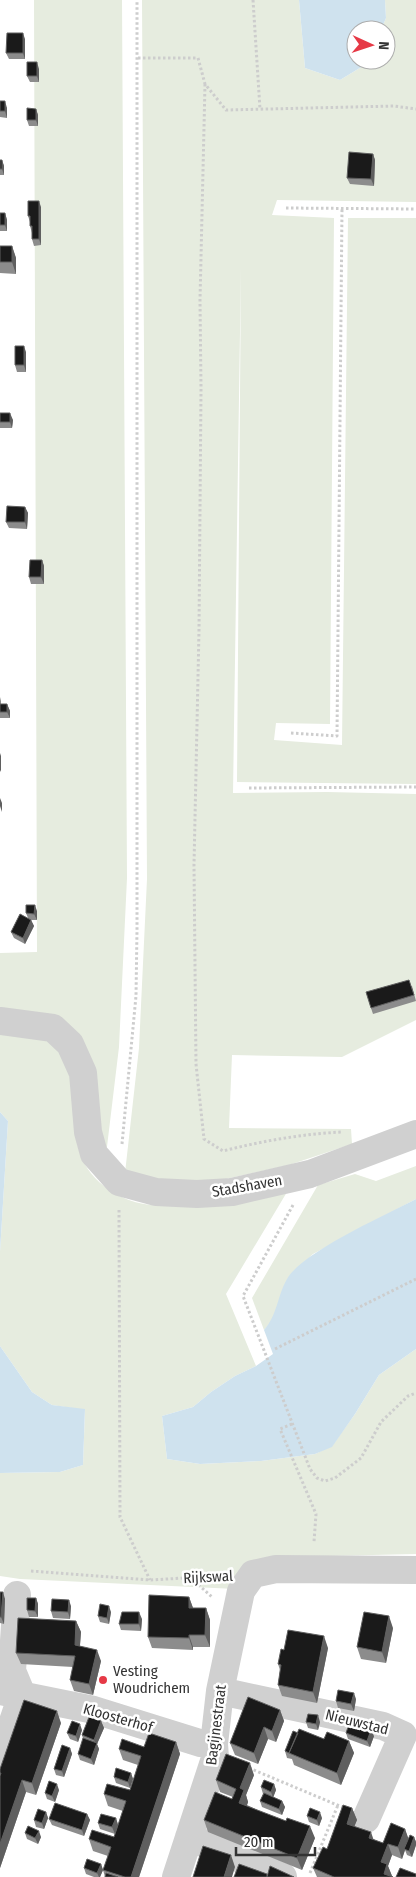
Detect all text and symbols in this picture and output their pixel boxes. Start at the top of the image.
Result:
north arrow [346,20,396,70]
text: N [375,41,392,50]
street label: Stadshaven [210,1171,284,1201]
street label: Rijkswal [183,1567,233,1587]
place label: Vesting Woudrichem [113,1662,190,1697]
marker: Vesting Woudrichem [97,1674,109,1686]
street label: Bagijnestraat [202,1684,230,1766]
street label: Kloosterhof [81,1699,156,1737]
street label: Nieuwstad [324,1705,390,1739]
scale bar [236,1824,315,1856]
text: 20 m [244,1833,274,1851]

